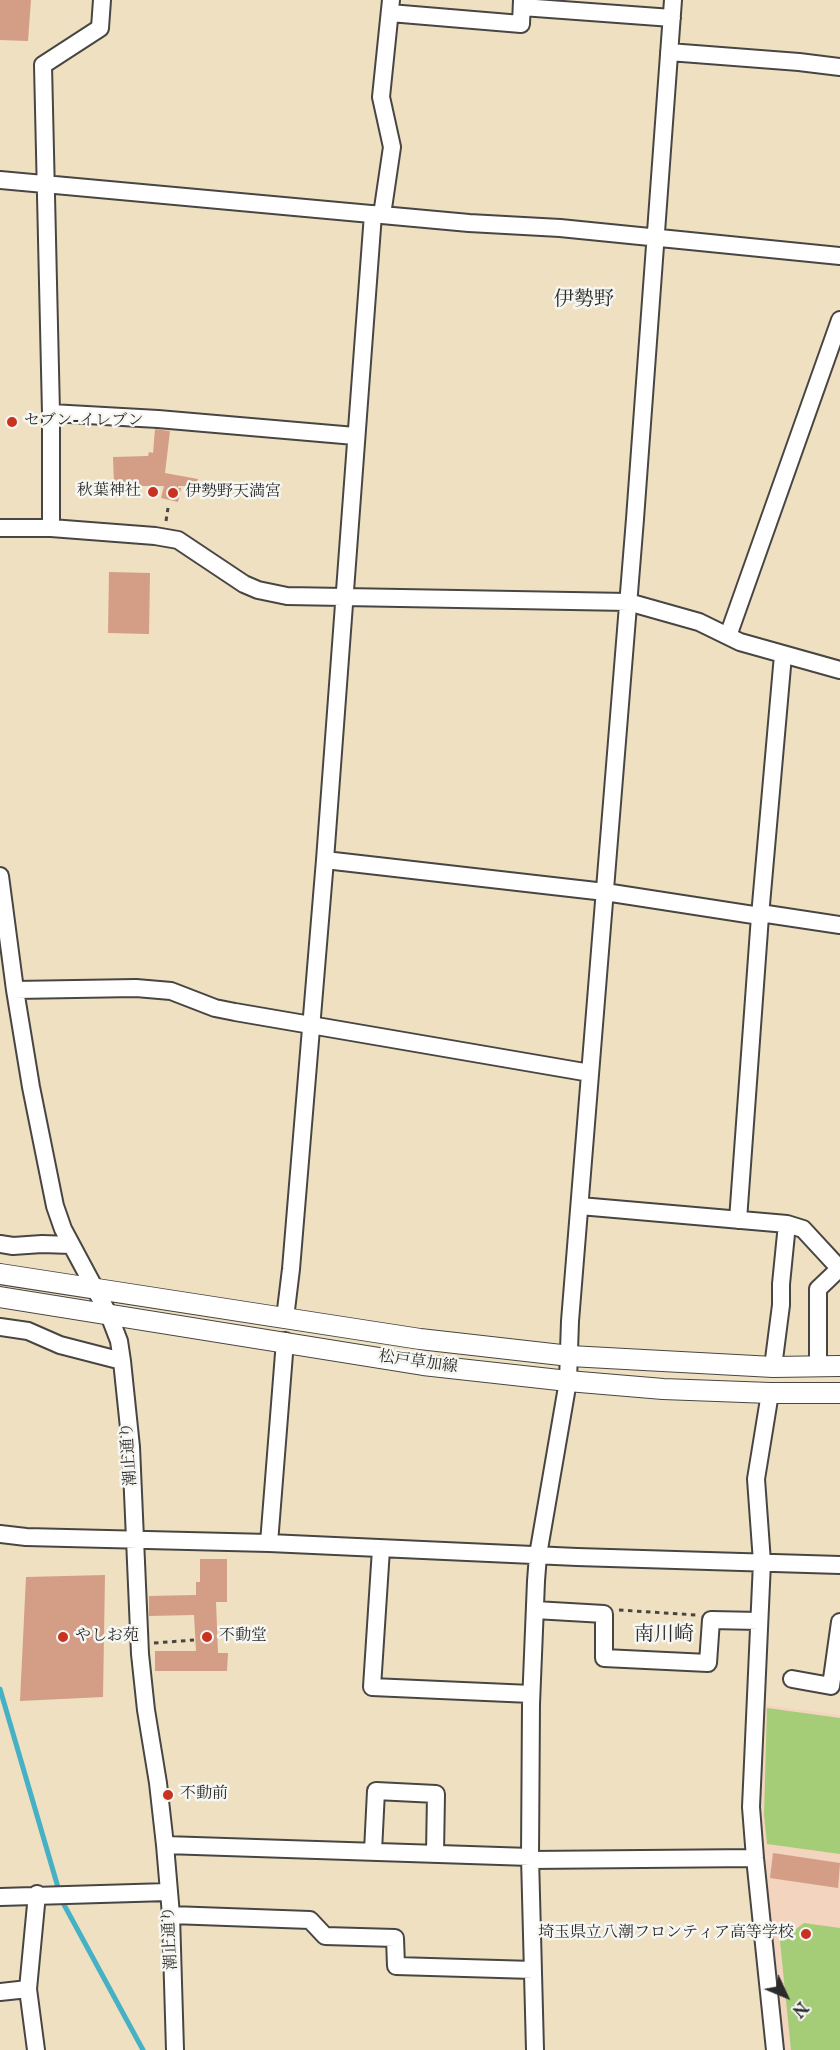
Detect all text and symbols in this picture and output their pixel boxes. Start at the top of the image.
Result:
district label: 伊勢野 [554,289,614,313]
place label: セブン-イレブン [24,412,143,432]
marker: セブン-イレブン [5,415,19,429]
place label: 秋葉神社 [77,482,141,502]
place label: 伊勢野天満宮 [185,483,281,503]
marker: 秋葉神社 [146,485,160,499]
marker: 伊勢野天満宮 [166,486,180,500]
street label: 松戸草加線 [377,1348,459,1378]
street label: 潮止通り [118,1421,142,1487]
district label: 南川崎 [634,1624,694,1648]
place label: やしお苑 [75,1627,139,1647]
place label: 不動堂 [219,1627,267,1647]
marker: やしお苑 [56,1630,70,1644]
marker: 不動堂 [200,1630,214,1644]
place label: 不動前 [180,1785,228,1805]
marker: 不動前 [161,1788,175,1802]
street label: 潮止通り [160,1906,182,1970]
place label: 埼玉県立八潮フロンティア高等学校 [538,1924,794,1944]
marker: 埼玉県立八潮フロンティア高等学校 [799,1927,813,1941]
north arrow [756,1966,816,2026]
text: N [787,1997,811,2020]

